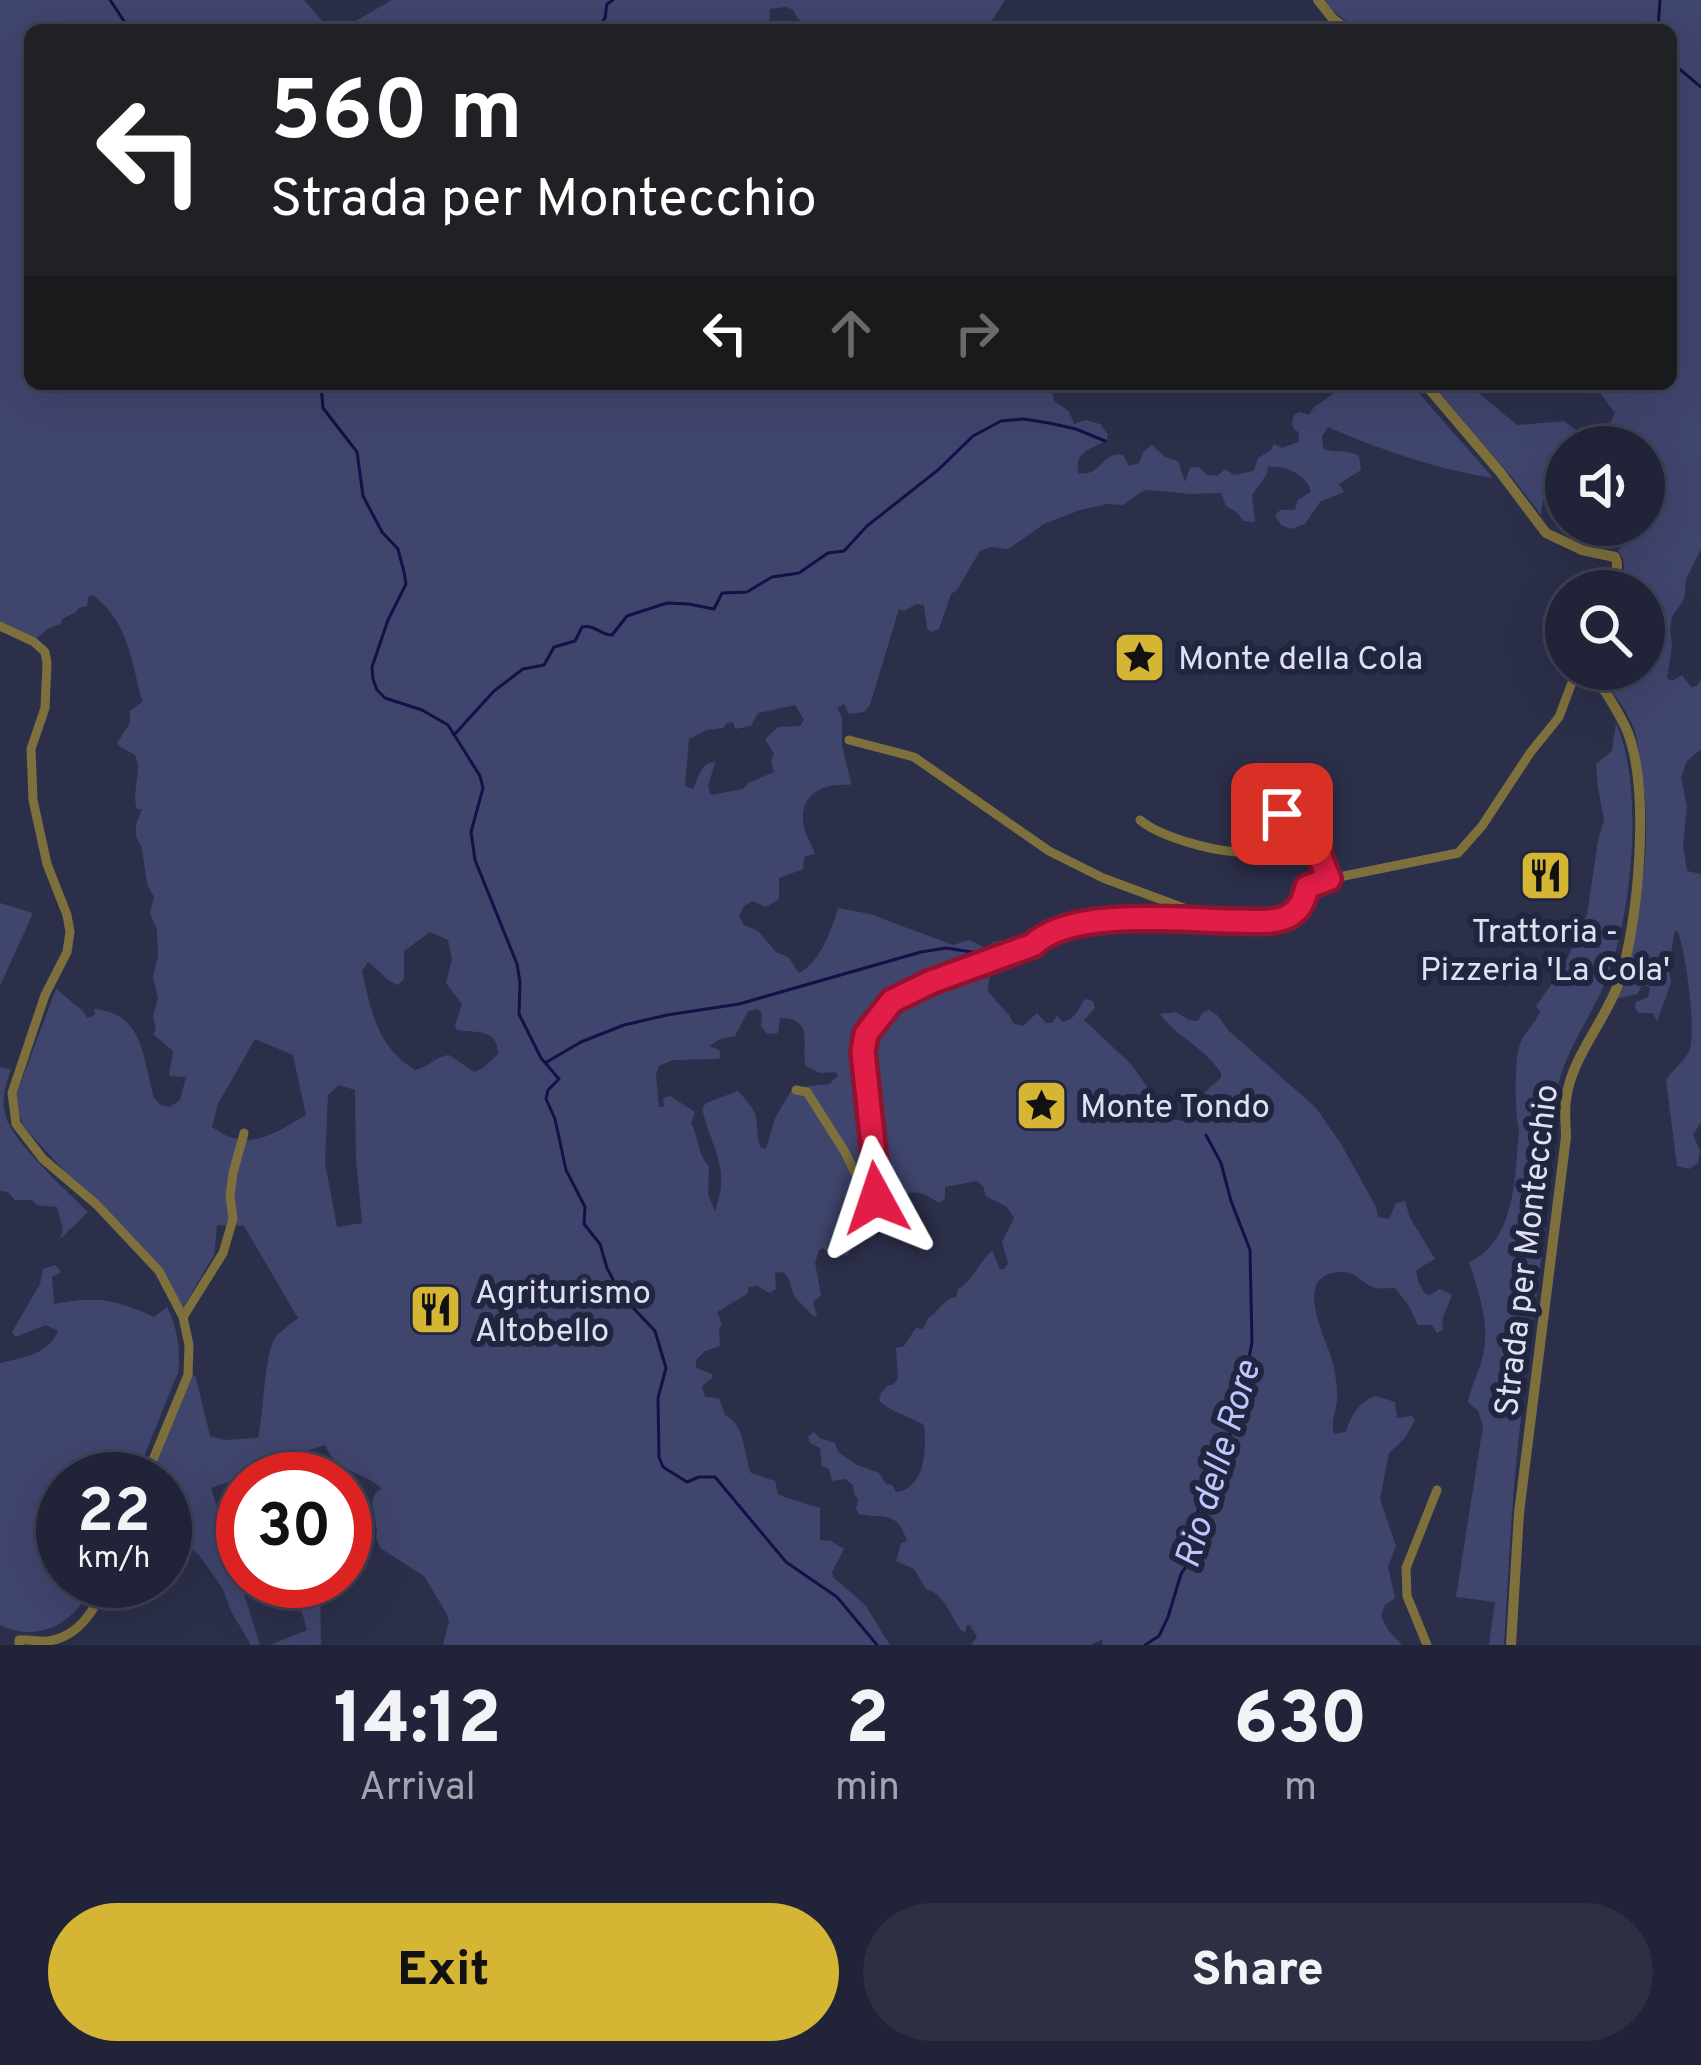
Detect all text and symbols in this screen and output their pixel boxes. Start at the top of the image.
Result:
text: 560 m [270,63,523,169]
icon: left [72,72,228,228]
text: Strada per Montecchio [270,167,817,236]
icon: left [692,300,758,366]
icon: ahead [818,300,884,366]
icon: right [944,300,1010,366]
map controls [1545,426,1665,690]
button: sound [1545,426,1665,546]
button: search [1545,570,1665,690]
place icon: Monte della Cola [1111,629,1167,685]
place label: Monte della Cola [1178,640,1423,682]
pin [1231,763,1333,865]
icon: arrive [1249,781,1315,847]
restaurant icon: Trattoria - Pizzeria 'La Cola' [1517,848,1573,904]
place label: Trattoria - Pizzeria 'La Cola' [1420,913,1670,993]
place icon: Monte Tondo [1013,1077,1069,1133]
street label: Strada per Montecchio [1488,1082,1570,1419]
place label: Monte Tondo [1080,1088,1270,1130]
position arrow [813,1135,939,1261]
place label: Agriturismo Altobello [475,1274,651,1354]
restaurant icon: Agriturismo Altobello [408,1282,464,1338]
water label: Rio delle Rore [1166,1356,1273,1574]
speed limit sign: 30 [216,1452,372,1608]
text: 22 [77,1477,151,1553]
text: km/h [78,1541,150,1578]
text: 14:12 [333,1677,502,1769]
text: 2 [845,1677,889,1769]
text: 630 [1233,1677,1368,1769]
text: Arrival [359,1765,476,1814]
text: min [835,1765,900,1814]
text: m [1284,1765,1317,1814]
button: Exit [48,1903,839,2041]
button: Share [863,1903,1653,2041]

